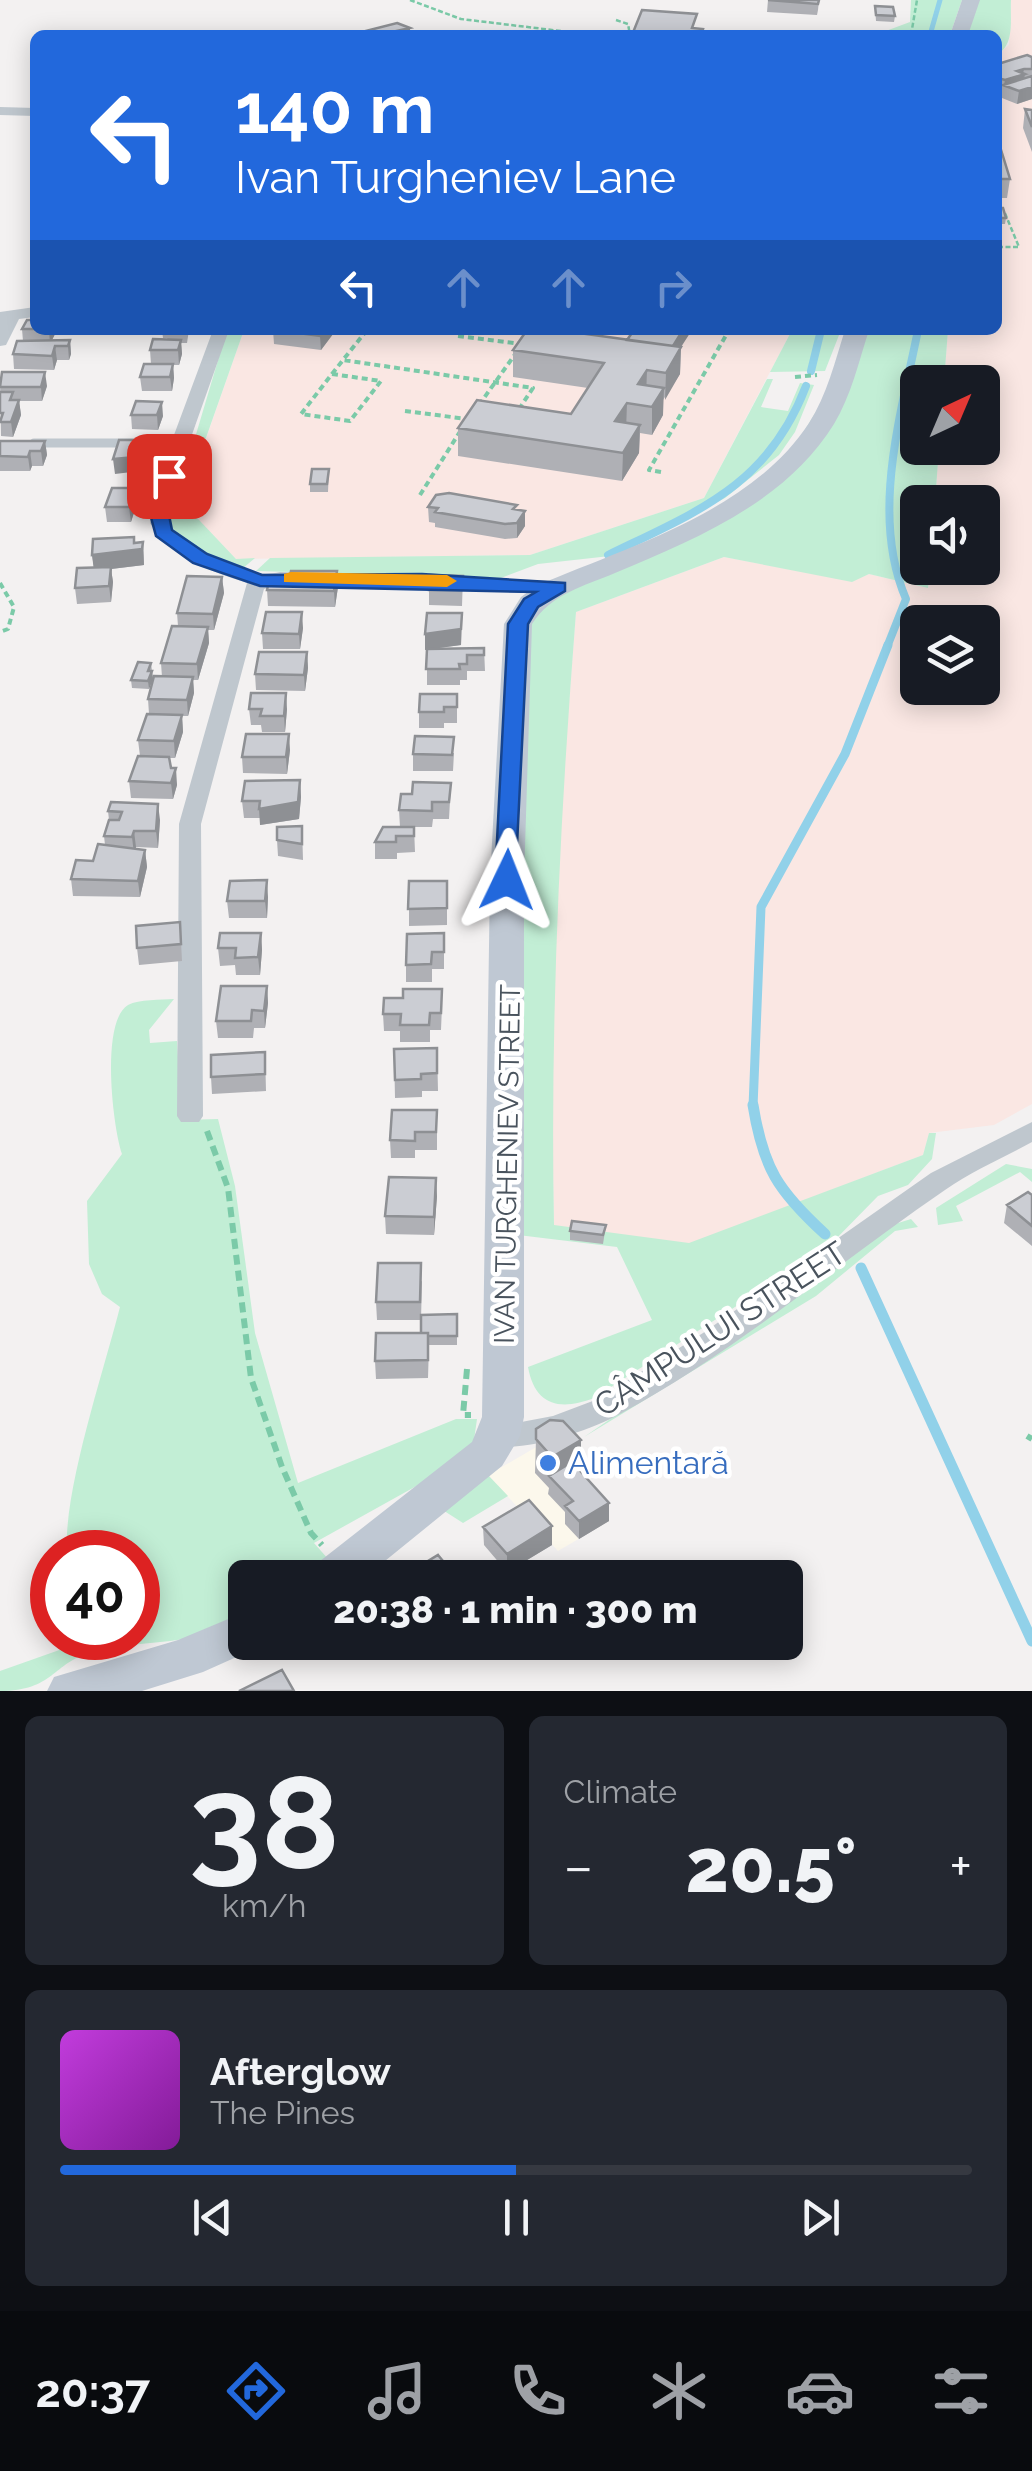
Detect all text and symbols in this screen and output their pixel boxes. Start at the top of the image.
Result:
text: 140 m [235,67,435,149]
icon: left [70,70,200,200]
text: Ivan Turgheniev Lane [235,151,676,204]
icon: left [331,260,386,315]
icon: ahead [436,260,491,315]
icon: ahead [541,260,596,315]
icon: right [646,260,701,315]
north arrow [900,365,1000,465]
map controls [900,365,1000,705]
pin [127,434,212,519]
icon: arrive [142,449,197,504]
button: sound [900,485,1000,585]
button: layers [900,605,1000,705]
position arrow [455,828,559,932]
street label: IVAN TURGHENIEV STREET [488,984,527,1344]
street label: CÂMPULUI STREET [587,1234,852,1424]
place label: Alimentară [568,1444,729,1481]
marker: Alimentară [537,1452,559,1474]
speed limit sign: 40 [30,1530,160,1660]
text: 20:38 · 1 min · 300 m [333,1587,698,1632]
text: 38 [189,1746,340,1898]
text: Climate [564,1773,677,1810]
text: 20.5° [686,1821,857,1910]
text: − [564,1834,593,1899]
text: + [949,1834,972,1899]
text: km/h [222,1887,306,1924]
text: Afterglow [210,2049,391,2094]
text: The Pines [210,2094,355,2131]
icon: previous [185,2190,240,2245]
icon: pause [489,2190,544,2245]
icon: next [793,2190,848,2245]
icon: directions [221,2356,291,2426]
icon: music [362,2356,432,2426]
icon: phone [503,2356,573,2426]
icon: climate [644,2356,714,2426]
icon: car [785,2356,855,2426]
icon: filters [926,2356,996,2426]
text: 20:37 [36,2365,150,2418]

